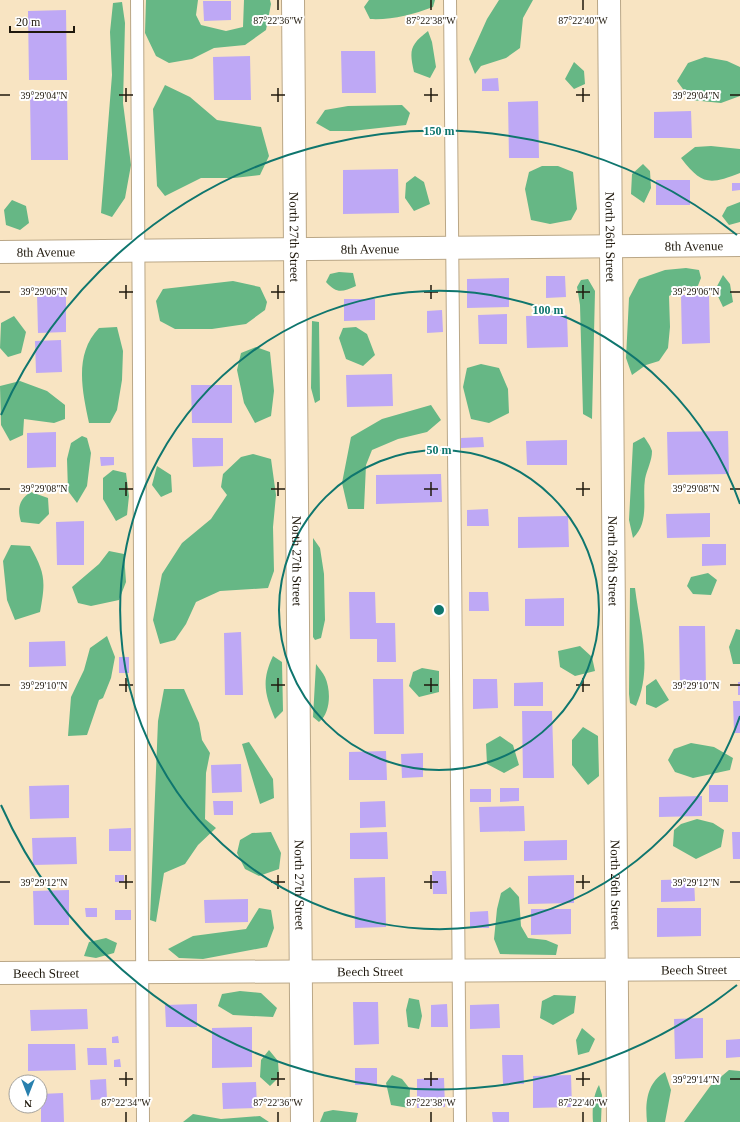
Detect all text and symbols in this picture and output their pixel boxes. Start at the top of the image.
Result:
scale bar [10,8,74,34]
text: 20 m [16,15,41,29]
text: 87°22'36"W [253,15,303,26]
text: 87°22'38"W [406,15,456,26]
text: 87°22'40"W [558,15,608,26]
text: 39°29'04"N [20,90,68,101]
text: 39°29'04"N [672,90,720,101]
text: 150 m [424,124,455,138]
street label: North 27th Street [287,192,302,283]
street label: North 26th Street [603,192,618,283]
street label: 8th Avenue [665,238,724,254]
street label: 8th Avenue [341,241,400,257]
street label: 8th Avenue [17,244,76,260]
text: 39°29'06"N [20,286,68,297]
text: 39°29'06"N [672,286,720,297]
text: 100 m [533,303,564,317]
text: 50 m [427,443,452,457]
text: 39°29'08"N [20,483,68,494]
text: 39°29'08"N [672,483,720,494]
street label: North 27th Street [289,516,305,607]
street label: North 26th Street [605,516,621,607]
centre of rings [432,603,446,617]
text: 39°29'10"N [20,680,68,691]
text: 39°29'10"N [672,680,720,691]
street label: North 27th Street [292,840,307,931]
street label: North 26th Street [608,840,623,931]
text: 39°29'12"N [20,877,68,888]
text: 39°29'12"N [672,877,720,888]
street label: Beech Street [661,962,727,977]
street label: Beech Street [337,964,403,979]
street label: Beech Street [13,966,79,981]
north arrow [8,1074,48,1114]
text: 39°29'14"N [672,1074,720,1085]
text: 87°22'34"W [101,1097,151,1108]
text: 87°22'36"W [253,1097,303,1108]
text: 87°22'38"W [406,1097,456,1108]
text: 87°22'40"W [558,1097,608,1108]
text: N [24,1098,32,1110]

